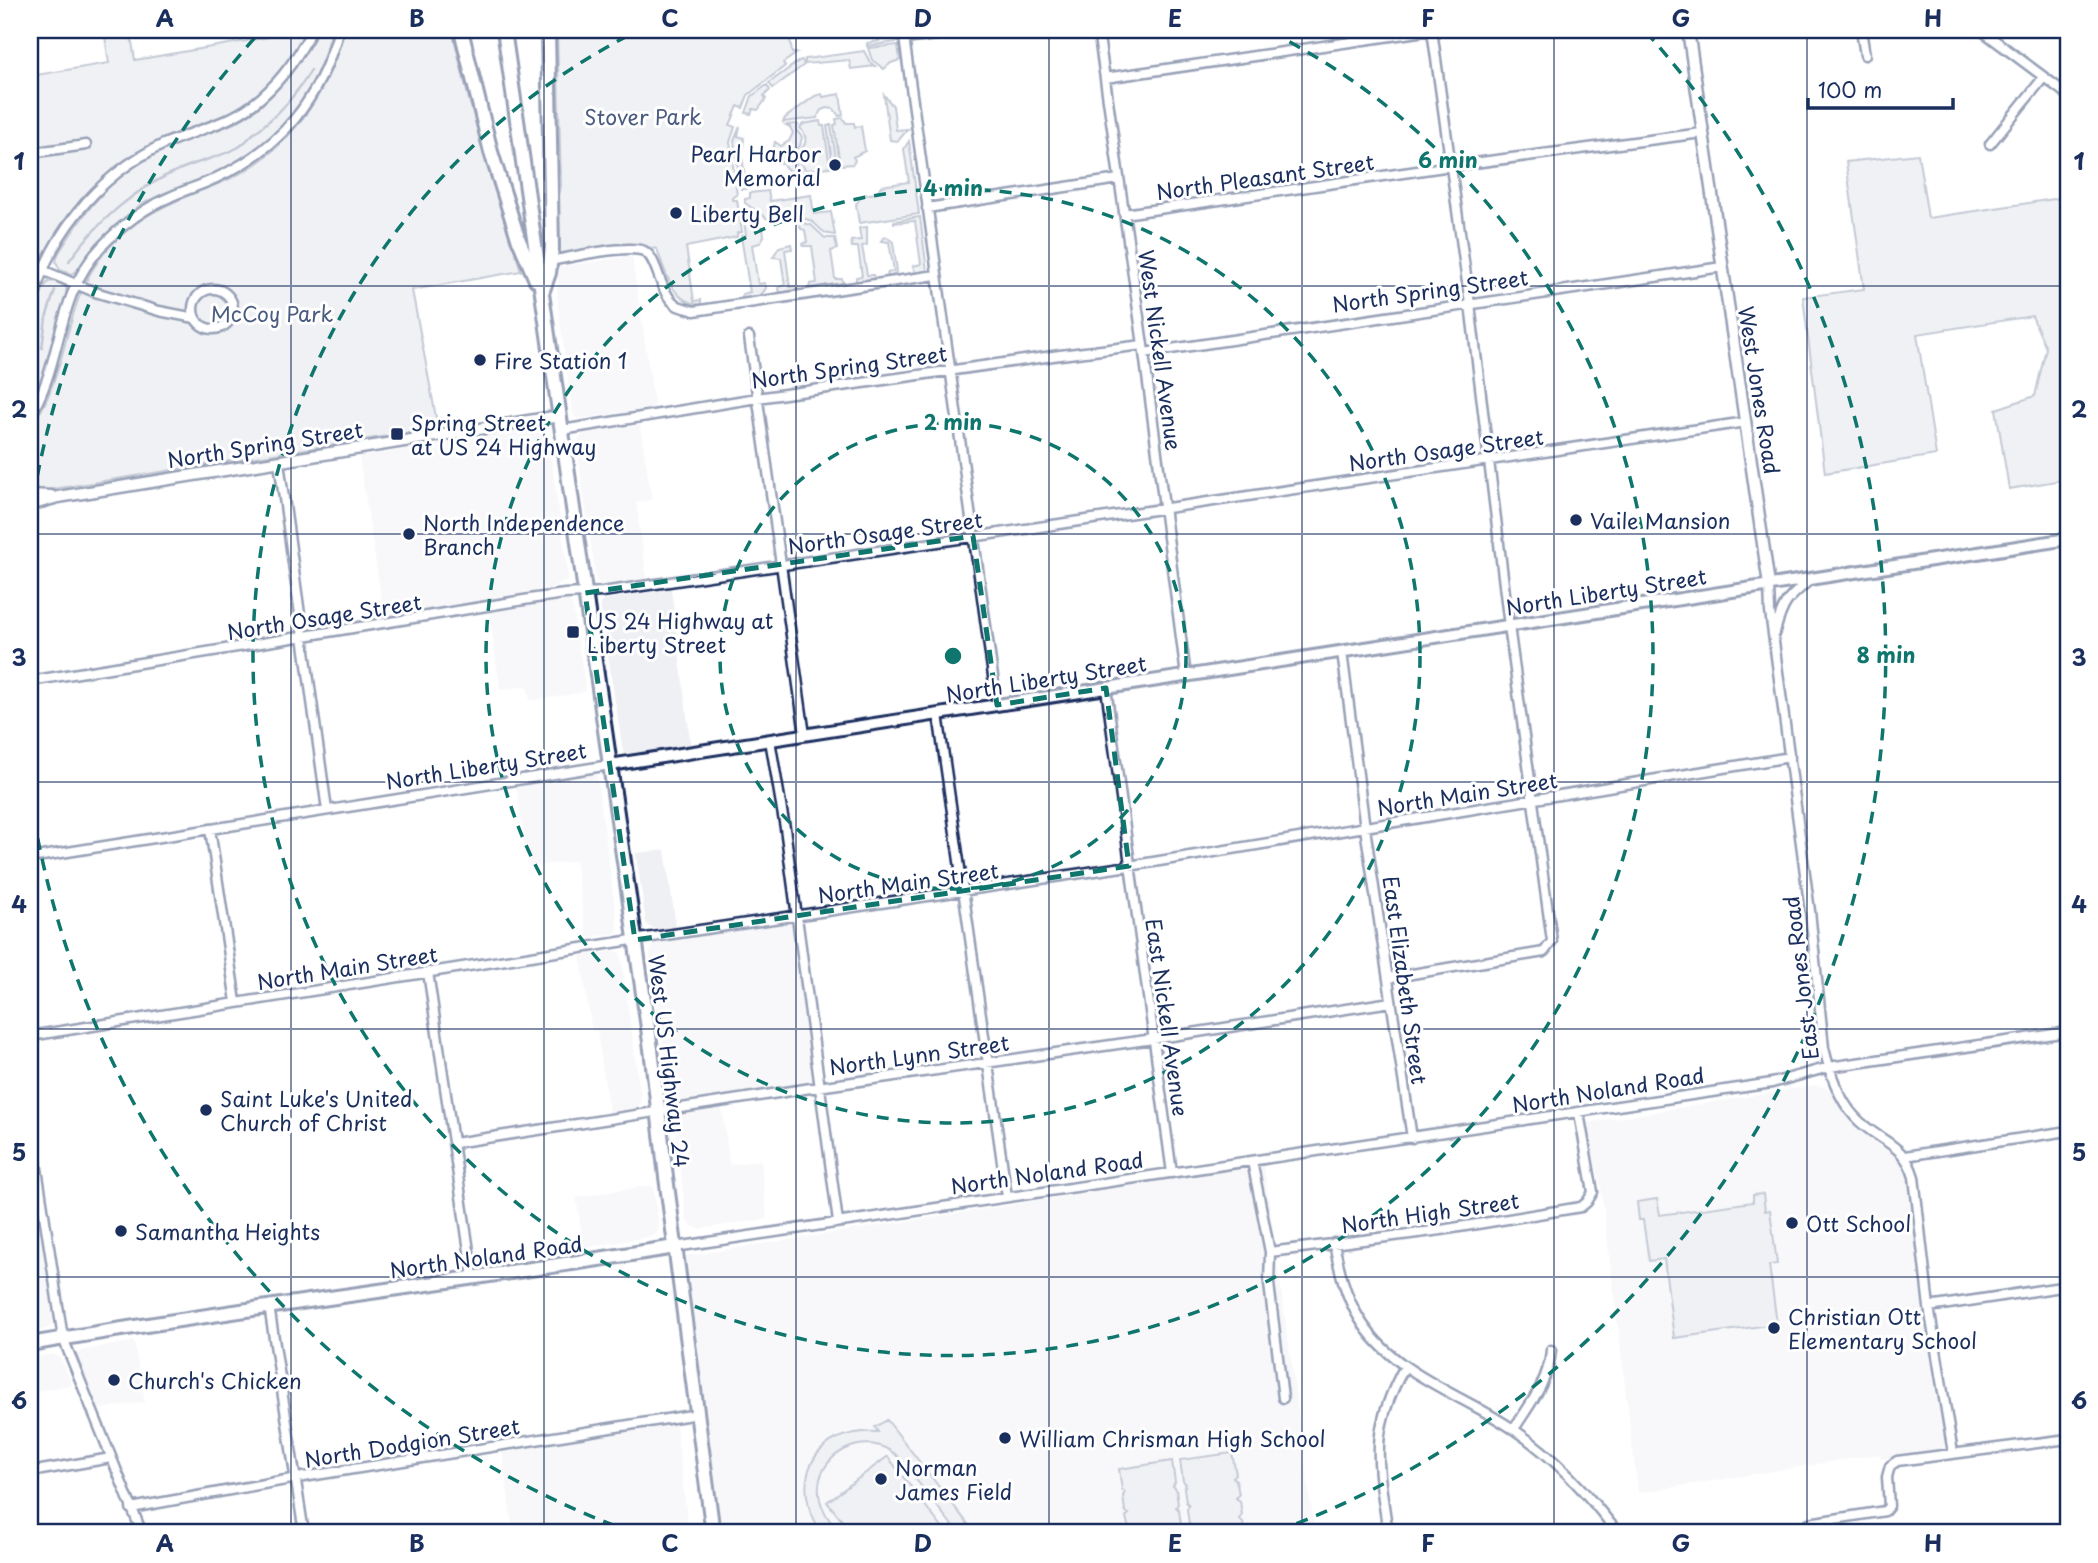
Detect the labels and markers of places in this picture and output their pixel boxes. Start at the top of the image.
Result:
place label: Pearl Harbor Memorial [690,137,822,193]
marker: Pearl Harbor Memorial [827,157,843,173]
place label: Liberty Bell [690,197,804,229]
marker: Liberty Bell [668,205,684,221]
place label: Fire Station 1 [494,344,627,376]
marker: Fire Station 1 [472,352,488,368]
place label: Spring Street at US 24 Highway [411,406,596,462]
marker: Spring Street at US 24 Highway [389,426,405,442]
place label: Vaile Mansion [1590,504,1730,536]
place label: North Independence Branch [423,506,625,562]
marker: Vaile Mansion [1568,512,1584,528]
marker: North Independence Branch [401,526,417,542]
place label: US 24 Highway at Liberty Street [587,604,773,660]
marker: US 24 Highway at Liberty Street [565,624,581,640]
centre of rings [941,644,965,668]
place label: Saint Luke's United Church of Christ [220,1082,412,1138]
marker: Saint Luke's United Church of Christ [198,1102,214,1118]
place label: Ott School [1806,1207,1911,1239]
place label: Samantha Heights [135,1215,320,1247]
marker: Ott School [1784,1215,1800,1231]
marker: Samantha Heights [113,1223,129,1239]
place label: Christian Ott Elementary School [1788,1300,1977,1356]
marker: Christian Ott Elementary School [1766,1320,1782,1336]
place label: Church's Chicken [128,1364,302,1396]
marker: Church's Chicken [106,1372,122,1388]
place label: William Chrisman High School [1019,1422,1326,1454]
marker: William Chrisman High School [997,1430,1013,1446]
place label: Norman James Field [895,1451,1012,1507]
marker: Norman James Field [873,1471,889,1487]

